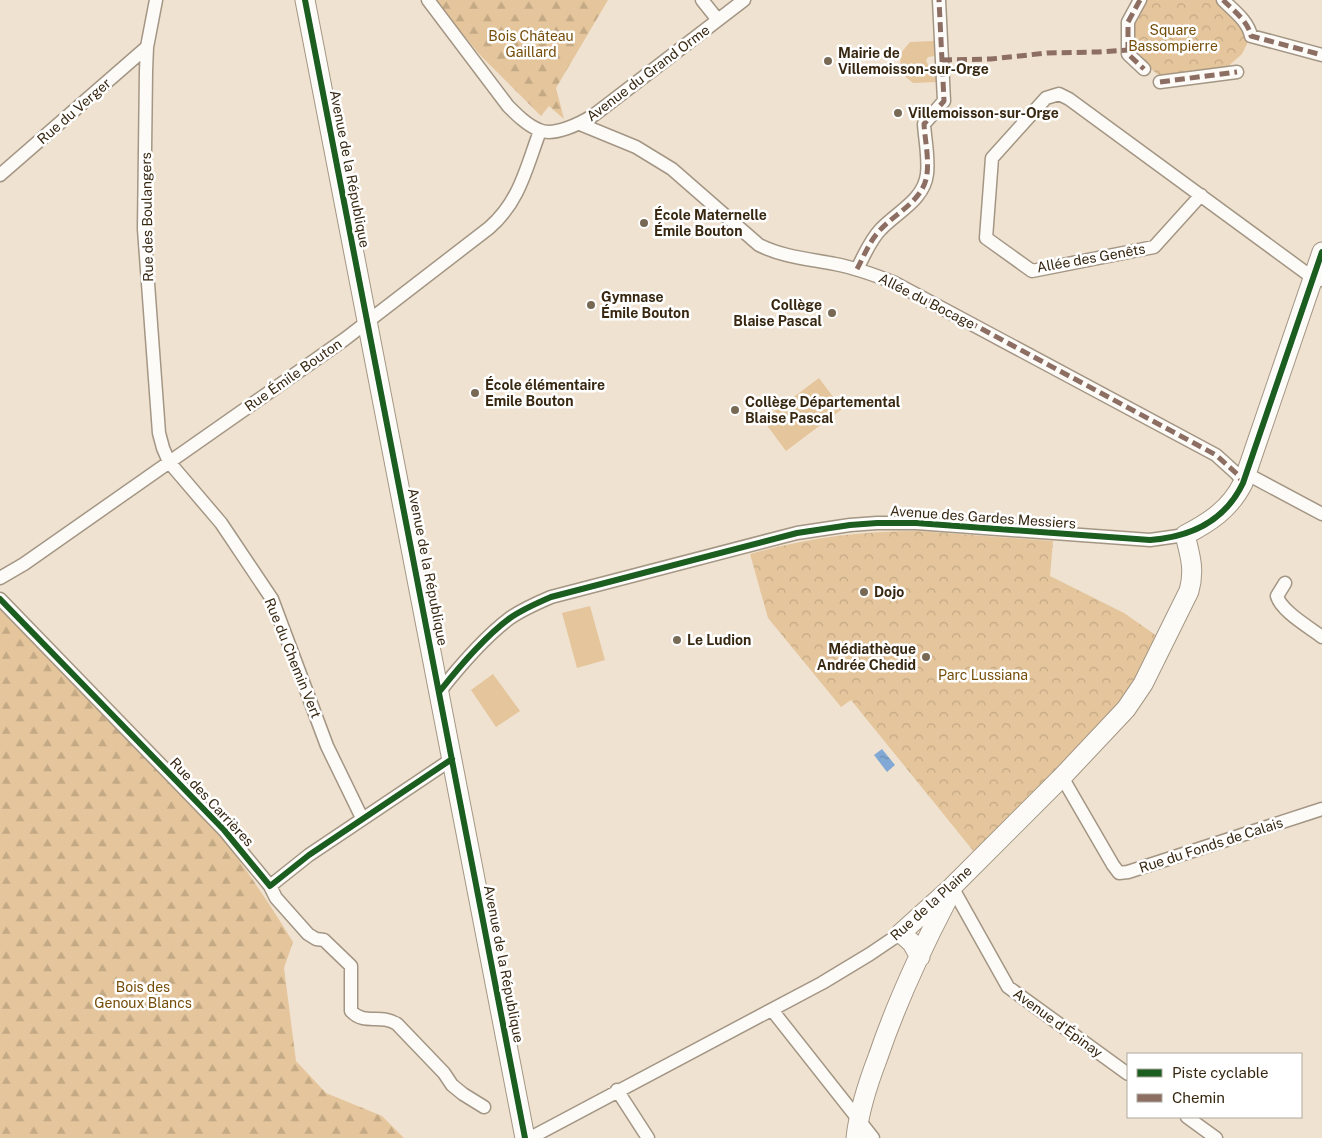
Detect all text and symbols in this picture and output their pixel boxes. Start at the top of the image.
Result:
street label: Avenue du Grand Orme [583,21,713,124]
park label: Square Bassompierre [1128,22,1218,54]
park label: Bois Château Gaillard [488,28,574,60]
place label: Mairie de Villemoisson-sur-Orge [838,45,989,77]
marker: Mairie de Villemoisson-sur-Orge [822,55,834,67]
street label: Rue du Verger [34,75,114,147]
street label: Avenue de la République [327,89,373,249]
place label: Villemoisson-sur-Orge [908,105,1059,121]
marker: Villemoisson-sur-Orge [892,107,904,119]
street label: Rue des Boulangers [138,152,156,282]
place label: École Maternelle Émile Bouton [654,206,767,239]
marker: École Maternelle Émile Bouton [638,217,650,229]
street label: Allée des Genêts [1035,241,1147,275]
street label: Allée du Bocage [876,270,978,332]
place label: Gymnase Émile Bouton [601,289,689,321]
place label: Collège Blaise Pascal [733,297,822,329]
marker: Gymnase Émile Bouton [585,299,597,311]
marker: Collège Blaise Pascal [826,307,838,319]
street label: Rue Émile Bouton [241,335,345,414]
place label: École élémentaire Emile Bouton [485,376,605,409]
marker: École élémentaire Emile Bouton [469,387,481,399]
place label: Collège Départemental Blaise Pascal [745,394,901,426]
marker: Collège Départemental Blaise Pascal [729,404,741,416]
street label: Avenue de la République [405,487,451,647]
street label: Avenue des Gardes Messiers [890,503,1076,531]
place label: Dojo [874,584,904,600]
marker: Dojo [858,586,870,598]
street label: Rue du Chemin Vert [262,596,324,720]
place label: Le Ludion [687,632,751,648]
marker: Le Ludion [671,634,683,646]
place label: Médiathèque Andrée Chedid [817,641,916,673]
marker: Médiathèque Andrée Chedid [920,651,932,663]
park label: Parc Lussiana [938,667,1028,683]
street label: Rue des Carrières [167,754,257,850]
street label: Rue du Fonds de Calais [1137,814,1285,876]
street label: Rue de la Plaine [887,862,975,944]
street label: Avenue de la République [481,884,527,1044]
park label: Bois des Genoux Blancs [94,979,192,1011]
street label: Avenue d'Épinay [1010,984,1107,1061]
legend [1127,1053,1302,1118]
text: Piste cyclable [1172,1064,1269,1081]
text: Chemin [1172,1089,1225,1106]

